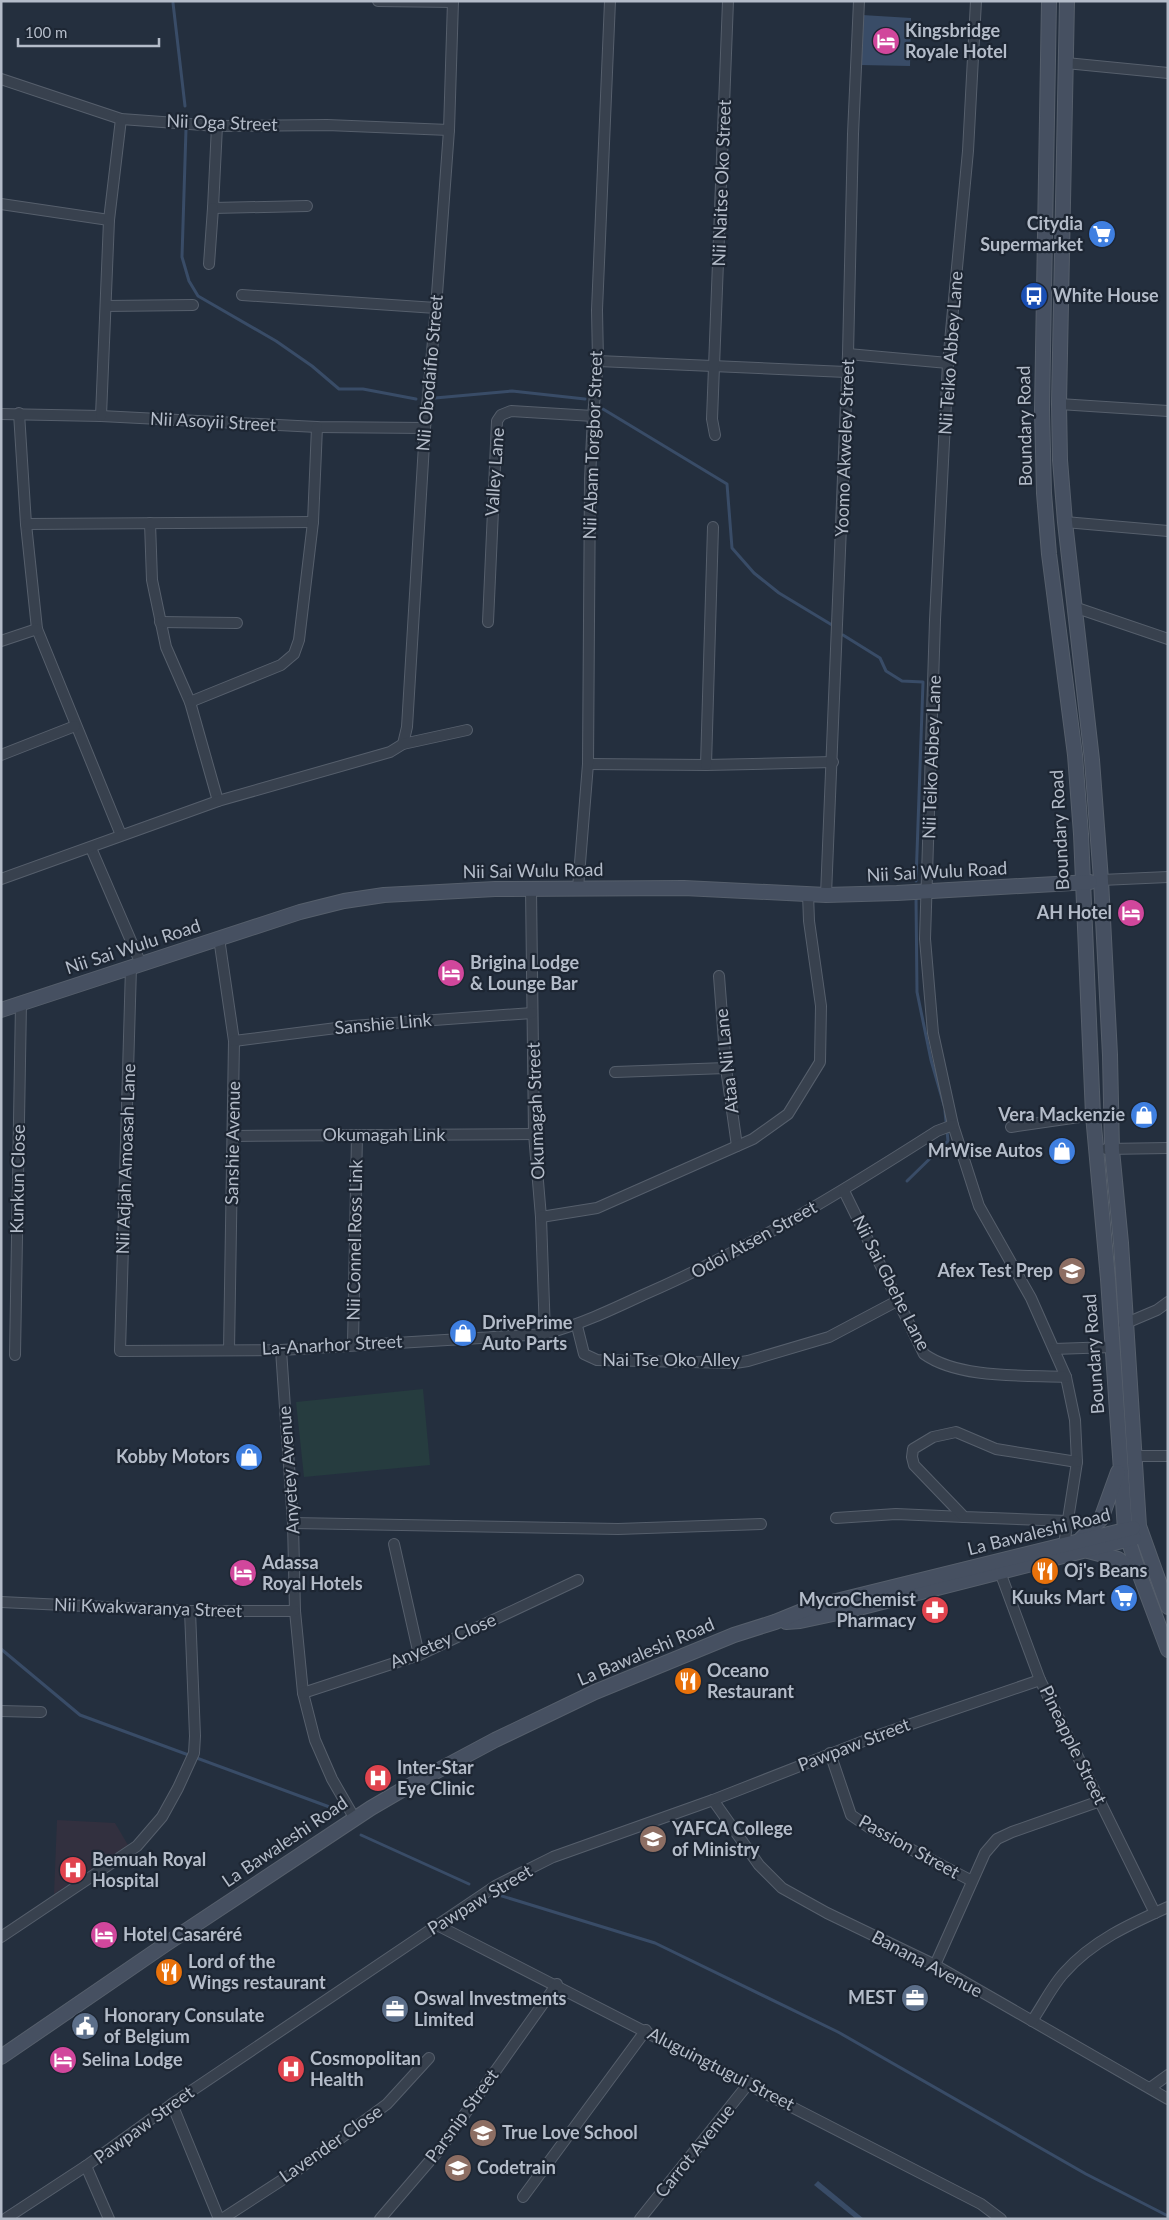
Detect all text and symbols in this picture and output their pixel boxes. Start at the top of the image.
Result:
scale bar [18,15,159,47]
place label: Kingsbridge Royale Hotel [905,19,1007,62]
text: 100 m [25,23,67,41]
hotel icon: Kingsbridge Royale Hotel [871,26,901,56]
street label: Nii Naitse Oko Street [707,99,735,267]
street label: Nii Oga Street [166,109,279,135]
place label: Citydia Supermarket [980,212,1083,255]
supermarket icon: Citydia Supermarket [1087,219,1117,249]
street label: Nii Teiko Abbey Lane [933,270,967,436]
bus stop icon: White House [1019,281,1049,311]
place label: White House [1053,284,1159,306]
street label: Nii Obodaifio Street [411,293,447,452]
street label: Nii Abam Torgbor Street [578,350,606,540]
street label: Yoomo Akweley Street [830,358,858,537]
street label: Boundary Road [1012,365,1036,487]
street label: Nii Asoyii Street [150,407,277,435]
street label: Valley Lane [480,427,508,517]
street label: Nii Teiko Abbey Lane [917,675,945,839]
street label: Boundary Road [1045,769,1073,891]
street label: Nii Sai Wulu Road [866,856,1008,886]
street label: Nii Sai Wulu Road [462,858,604,882]
hotel icon: AH Hotel [1116,898,1146,928]
place label: AH Hotel [1036,901,1112,923]
street label: Nii Sai Wulu Road [62,914,203,978]
place label: Brigina Lodge & Lounge Bar [470,951,579,994]
hotel icon: Brigina Lodge & Lounge Bar [436,958,466,988]
street label: Sanshie Link [333,1008,433,1038]
street label: Ataa Nii Lane [710,1008,742,1115]
street label: Okumagah Street [522,1041,548,1180]
street label: Nii Adjah Amoasah Lane [111,1063,139,1255]
street label: Sanshie Avenue [220,1081,244,1205]
shop icon: Vera Mackenzie [1129,1100,1159,1130]
place label: Vera Mackenzie [997,1103,1125,1125]
street label: Okumagah Link [323,1123,446,1145]
street label: Kunkun Close [5,1124,29,1234]
shop icon: MrWise Autos [1047,1136,1077,1166]
place label: MrWise Autos [928,1139,1043,1161]
street label: Nii Connel Ross Link [342,1158,366,1321]
street label: Odoi Atsen Street [687,1195,821,1283]
street label: Nii Sai Gbehe Lane [848,1211,935,1354]
school or university icon: Afex Test Prep [1057,1256,1087,1286]
place label: Afex Test Prep [936,1259,1053,1281]
street label: Boundary Road [1078,1293,1108,1415]
place label: DrivePrime Auto Parts [481,1311,573,1354]
shop icon: DrivePrime Auto Parts [448,1318,478,1348]
street label: La-Anarhor Street [261,1329,403,1359]
street label: Nai Tse Oko Alley [602,1348,740,1370]
street label: Anyetey Avenue [273,1405,303,1535]
shop icon: Kobby Motors [234,1442,264,1472]
place label: Kobby Motors [116,1445,230,1467]
street label: La Bawaleshi Road [965,1503,1113,1559]
place label: Adassa Royal Hotels [261,1551,363,1594]
restaurant icon: Oj's Beans [1030,1556,1060,1586]
hotel icon: Adassa Royal Hotels [228,1558,258,1588]
place label: Oj's Beans [1064,1559,1147,1581]
supermarket icon: Kuuks Mart [1109,1583,1139,1613]
place label: Kuuks Mart [1012,1586,1105,1608]
place label: MycroChemist Pharmacy [799,1588,917,1631]
street label: Nii Kwakwaranya Street [54,1593,243,1621]
pharmacy icon: MycroChemist Pharmacy [920,1595,950,1625]
street label: Anyetey Close [386,1608,499,1672]
street label: La Bawaleshi Road [574,1612,717,1690]
place label: Oceano Restaurant [707,1659,794,1702]
restaurant icon: Oceano Restaurant [673,1666,703,1696]
street label: Pineapple Street [1036,1682,1112,1808]
street label: Pawpaw Street [794,1712,913,1776]
place label: Inter-Star Eye Clinic [397,1756,475,1799]
hospital icon: Inter-Star Eye Clinic [363,1763,393,1793]
street label: La Bawaleshi Road [218,1791,351,1891]
street label: Passion Street [855,1809,964,1883]
place label: YAFCA College of Ministry [671,1817,793,1860]
school or university icon: YAFCA College of Ministry [638,1824,668,1854]
place label: Bemuah Royal Hospital [92,1848,206,1891]
hospital icon: Bemuah Royal Hospital [58,1855,88,1885]
street label: Pawpaw Street [423,1859,536,1939]
hotel icon: Hotel Casaréré [89,1920,119,1950]
place label: Hotel Casaréré [123,1923,242,1945]
street label: Banana Avenue [868,1925,987,2001]
place label: Lord of the Wings restaurant [188,1950,326,1993]
restaurant icon: Lord of the Wings restaurant [154,1957,184,1987]
office icon: MEST [900,1983,930,2013]
place label: MEST [848,1986,896,2008]
place label: Oswal Investments Limited [414,1987,567,2030]
office icon: Oswal Investments Limited [380,1994,410,2024]
place label: Honorary Consulate of Belgium [104,2004,265,2047]
public building icon: Honorary Consulate of Belgium [70,2011,100,2041]
street label: Aluguingtugui Street [644,2022,799,2115]
hotel icon: Selina Lodge [48,2045,78,2075]
place label: Cosmopolitan Health [310,2047,421,2090]
place label: Selina Lodge [82,2048,183,2070]
hospital icon: Cosmopolitan Health [276,2054,306,2084]
street label: Parsnip Street [420,2064,503,2166]
street label: Pawpaw Street [89,2080,198,2168]
street label: Carrot Avenue [650,2099,739,2202]
street label: Lavender Close [275,2100,386,2187]
school or university icon: True Love School [468,2118,498,2148]
place label: True Love School [502,2121,638,2143]
school or university icon: Codetrain [443,2153,473,2183]
place label: Codetrain [477,2156,556,2178]

